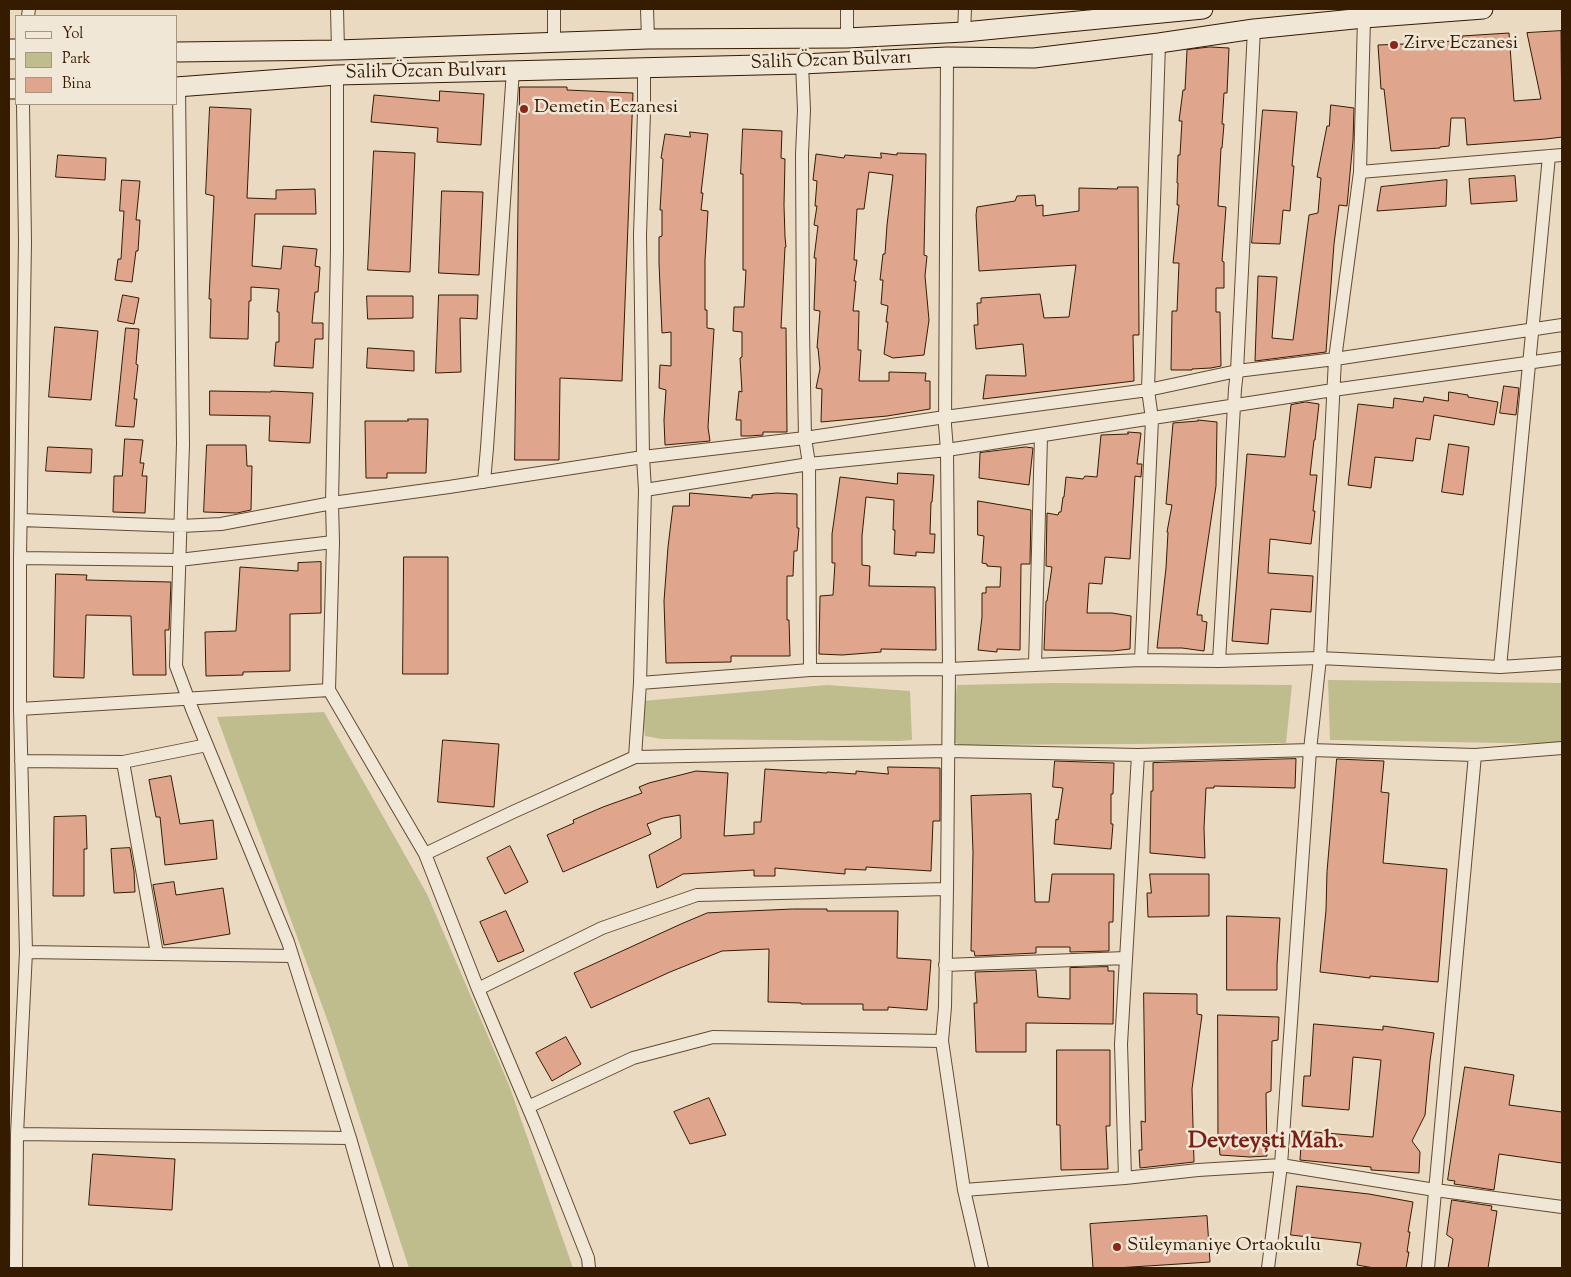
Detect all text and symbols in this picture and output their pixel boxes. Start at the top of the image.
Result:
legend [15,15,178,105]
text: Yol [62,24,84,45]
place label: Zirve Eczanesi [1404,34,1518,56]
marker: Zirve Eczanesi [1388,39,1400,51]
street label: Salih Özcan Bulvarı [750,48,912,76]
text: Park [62,49,91,70]
street label: Salih Özcan Bulvarı [345,60,507,86]
text: Bina [62,74,92,95]
place label: Demetin Eczanesi [534,98,678,120]
marker: Demetin Eczanesi [518,103,530,115]
district label: Devteyşti Mah. [1188,1129,1344,1157]
place label: Süleymaniye Ortaokulu [1127,1236,1321,1258]
marker: Süleymaniye Ortaokulu [1111,1241,1123,1253]

